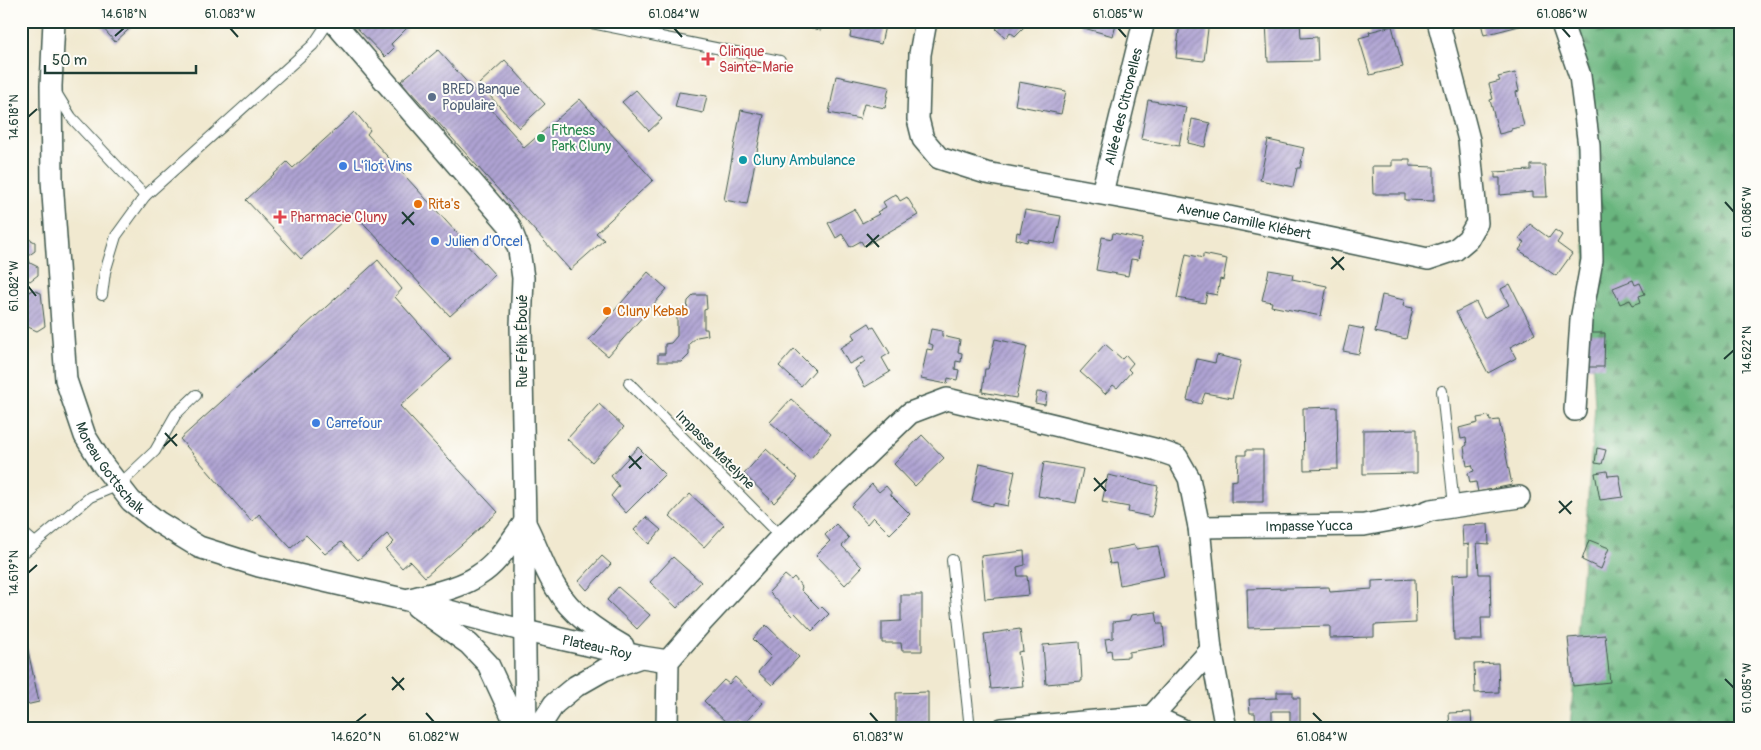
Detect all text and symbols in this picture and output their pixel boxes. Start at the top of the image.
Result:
text: 14.618°N [101,7,147,22]
text: 61.083°W [205,7,255,22]
text: 61.084°W [648,7,700,22]
text: 61.085°W [1093,7,1143,22]
text: 61.086°W [1536,7,1588,22]
scale bar [45,42,196,74]
place label: Clinique Sainte-Marie [719,43,793,76]
street label: Allée des Citronelles [1101,46,1146,167]
text: 50 m [52,51,87,70]
marker: Clinique Sainte-Marie [701,52,715,66]
place label: BRED Banque Populaire [442,81,520,114]
marker: BRED Banque Populaire [426,91,438,103]
text: 14.618°N [7,94,22,140]
place label: Fitness Park Cluny [551,122,611,155]
marker: Fitness Park Cluny [535,132,547,144]
place label: Cluny Ambulance [753,152,855,169]
marker: Cluny Ambulance [737,154,749,166]
place label: L'îlot Vins [353,158,413,175]
marker: L'îlot Vins [337,160,349,172]
text: 61.086°W [1740,186,1755,238]
place label: Rita's [428,196,461,213]
marker: Rita's [412,198,424,210]
street label: Avenue Camille Klébert [1176,199,1313,243]
place label: Pharmacie Cluny [290,209,387,226]
marker: Pharmacie Cluny [274,211,286,223]
place label: Julien d'Orcel [445,233,523,250]
marker: Julien d'Orcel [429,235,441,247]
text: 61.082°W [7,261,22,311]
street label: Rue Félix Éboué [513,294,531,388]
place label: Cluny Kebab [617,303,688,320]
marker: Cluny Kebab [601,305,613,317]
text: 14.622°N [1740,326,1755,374]
street label: Impasse Matelyne [672,407,758,493]
place label: Carrefour [326,415,382,432]
marker: Carrefour [310,417,322,429]
street label: Moreau Gottschalk [72,420,148,517]
street label: Impasse Yucca [1265,517,1353,535]
text: 14.619°N [7,550,22,596]
street label: Plateau-Roy [560,631,633,663]
text: 61.085°W [1740,663,1755,713]
text: 14.620°N [331,730,381,745]
text: 61.082°W [409,730,459,745]
text: 61.083°W [853,730,903,745]
text: 61.084°W [1296,730,1348,745]

